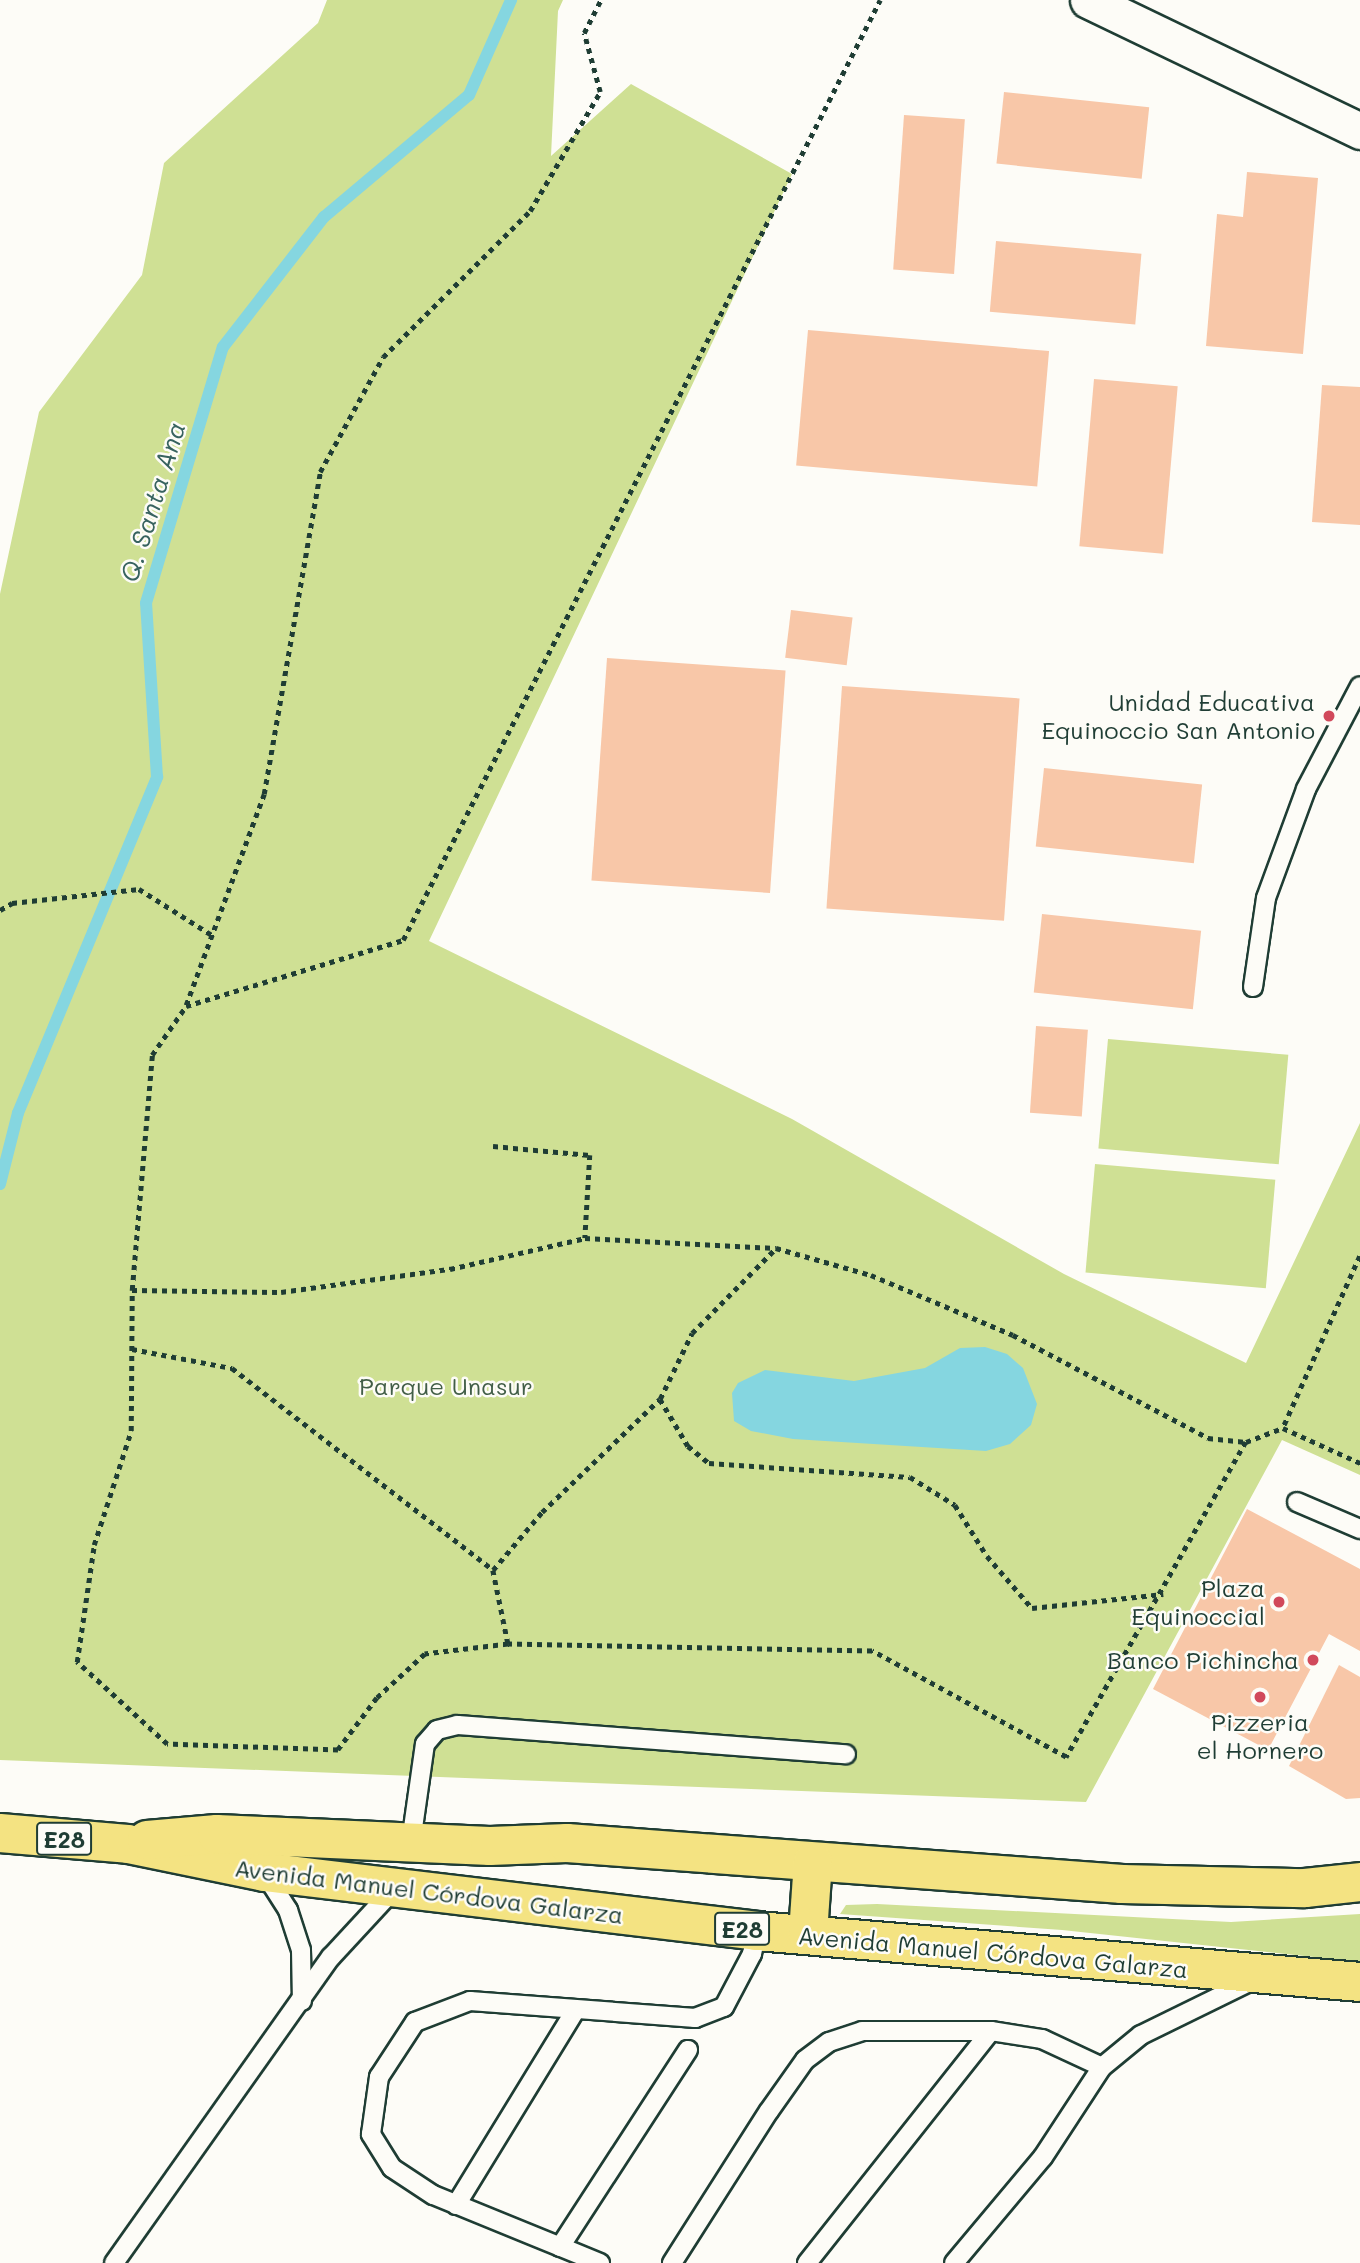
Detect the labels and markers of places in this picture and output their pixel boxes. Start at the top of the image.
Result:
place label: Unidad Educativa Equinoccio San Antonio [1041,688,1315,744]
marker: Unidad Educativa Equinoccio San Antonio [1321,708,1337,724]
place label: Plaza Equinoccial [1131,1574,1265,1630]
marker: Plaza Equinoccial [1271,1594,1287,1610]
place label: Banco Pichincha [1107,1646,1299,1674]
marker: Banco Pichincha [1305,1652,1321,1668]
marker: Pizzeria el Hornero [1252,1689,1268,1705]
place label: Pizzeria el Hornero [1197,1708,1323,1764]

